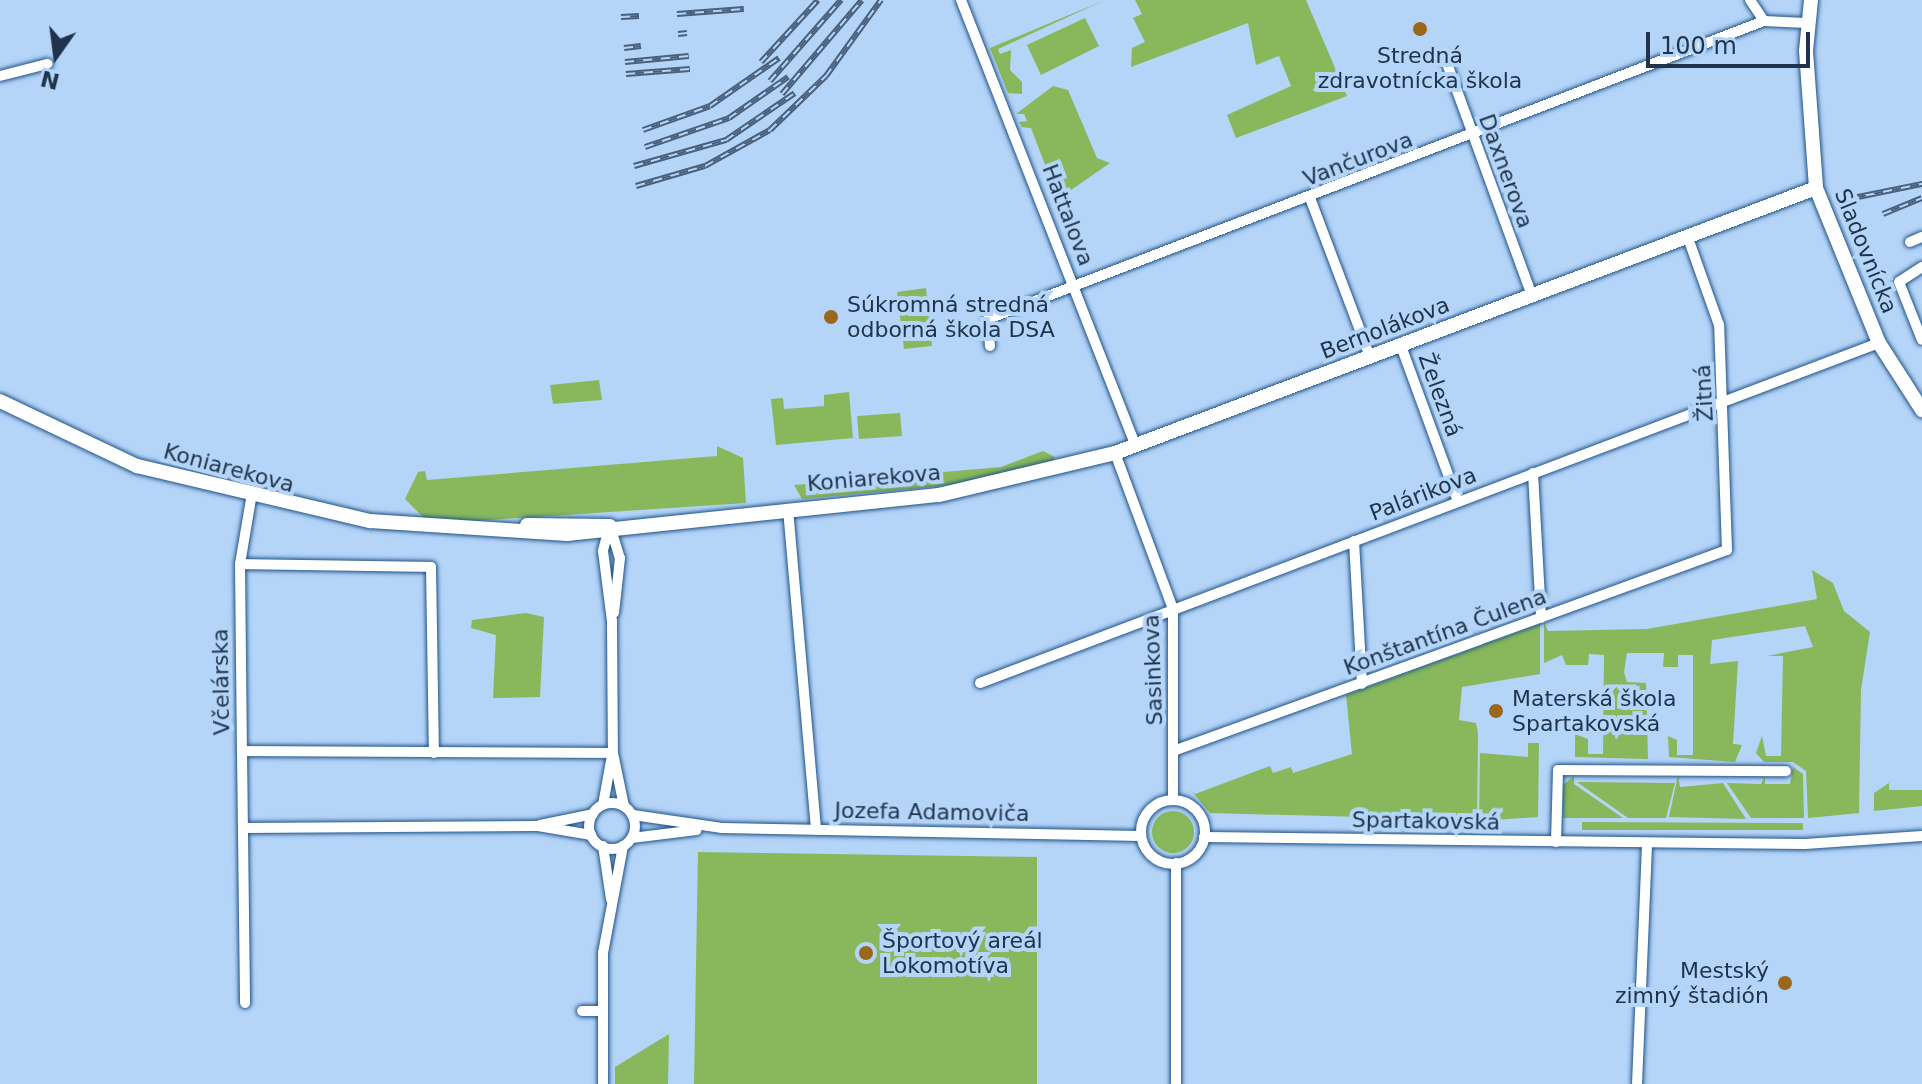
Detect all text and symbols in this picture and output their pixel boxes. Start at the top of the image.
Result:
north arrow [16,16,96,96]
scale bar [1650,16,1814,66]
marker: Stredná zdravotnícka škola [1411,20,1429,38]
text: 100 m [1660,32,1737,60]
place label: Stredná zdravotnícka škola [1318,42,1522,94]
text: N [38,65,62,94]
street label: Daxnerova [1473,110,1539,232]
street label: Vančurova [1299,126,1417,192]
street label: Hattalova [1037,160,1099,270]
street label: Sladovnícka [1829,185,1903,317]
place label: Súkromná stredná odborná škola DSA [847,291,1055,342]
street label: Bernolákova [1317,291,1453,365]
marker: Súkromná stredná odborná škola DSA [822,308,840,326]
street label: Železná [1413,350,1467,440]
street label: Žitná [1689,364,1719,422]
street label: Koniarekova [161,438,297,498]
street label: Koniarekova [806,459,942,497]
street label: Palárikova [1366,462,1480,526]
street label: Konštantína Čulena [1340,583,1550,681]
street label: Sasinkova [1138,614,1168,726]
street label: Včelárska [207,628,235,736]
place label: Materská škola Spartakovská [1512,685,1676,736]
marker: Materská škola Spartakovská [1487,702,1505,720]
street label: Jozefa Adamoviča [834,797,1030,827]
street label: Spartakovská [1352,807,1500,835]
place label: Športový areál Lokomotíva [882,927,1043,978]
marker: Športový areál Lokomotíva [857,944,875,962]
place label: Mestský zimný štadión [1615,957,1769,1008]
marker: Mestský zimný štadión [1776,974,1794,992]

